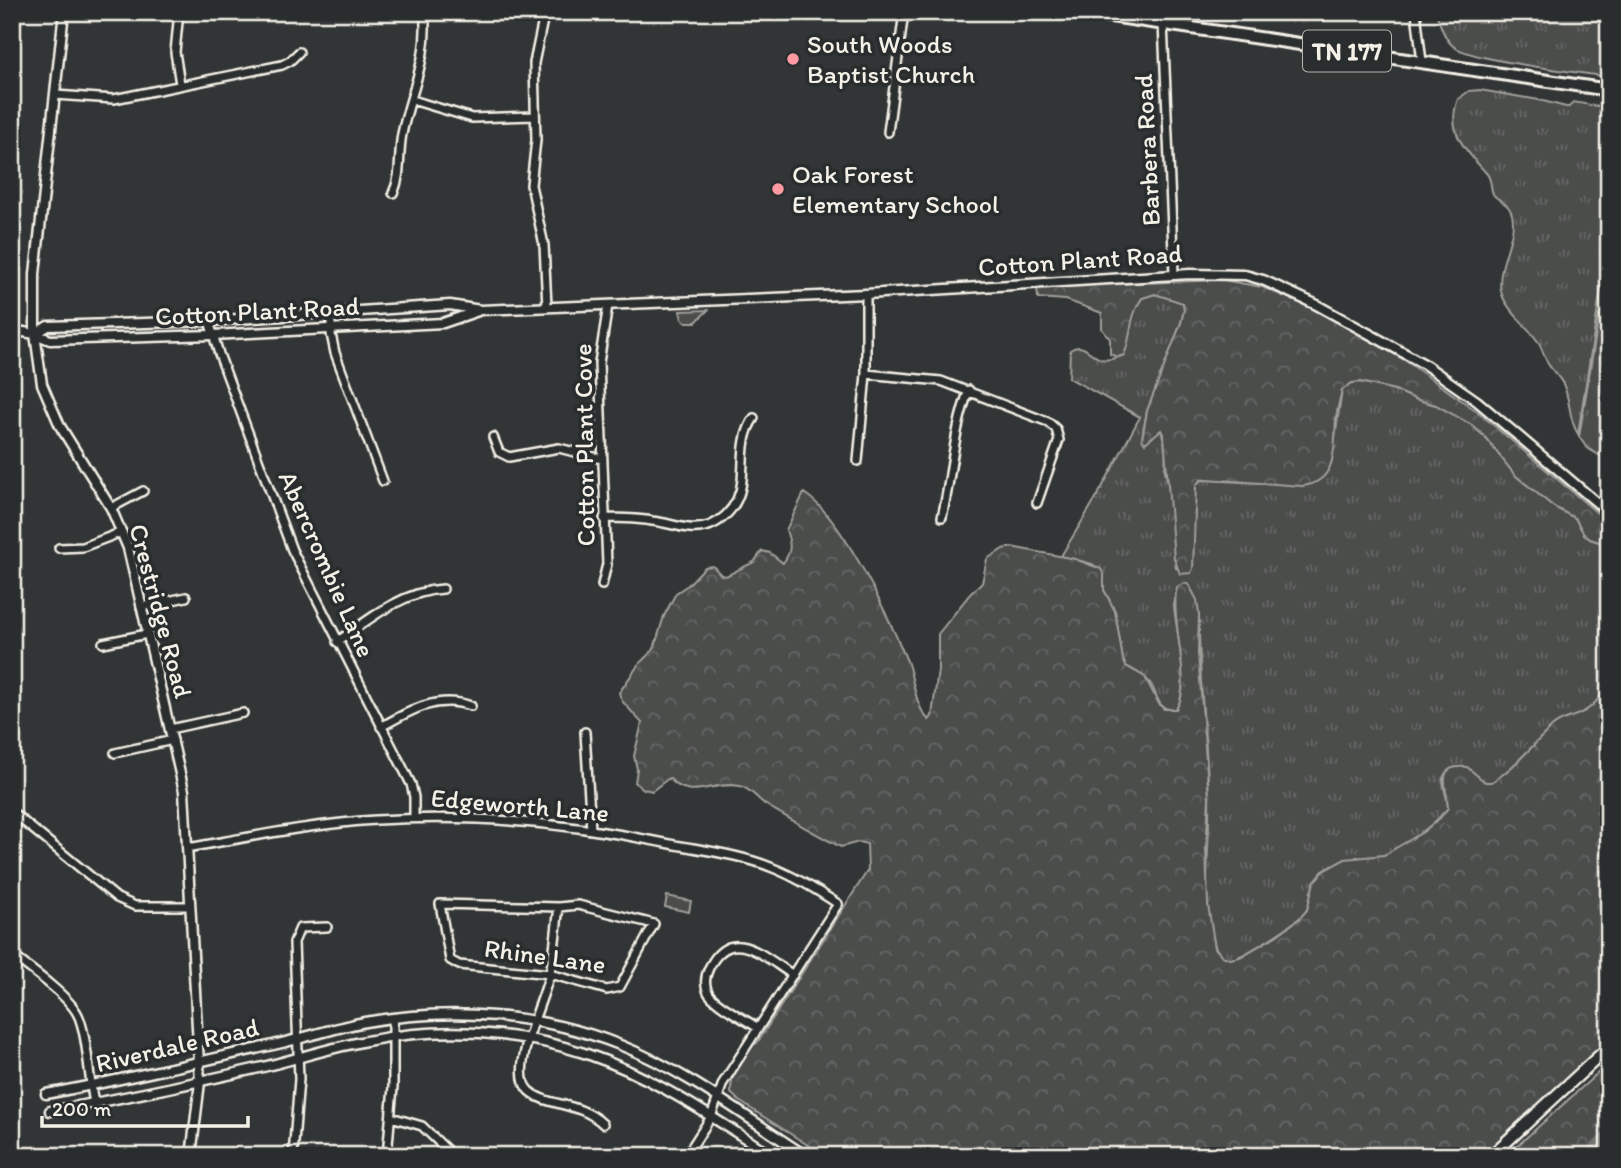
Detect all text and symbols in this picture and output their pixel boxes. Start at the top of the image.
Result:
place label: South Woods Baptist Church [807,28,975,90]
road number: TN 177 [1303,31,1391,72]
marker: South Woods Baptist Church [785,51,801,67]
street label: Barbera Road [1127,73,1167,227]
place label: Oak Forest Elementary School [792,158,999,220]
marker: Oak Forest Elementary School [770,181,786,197]
street label: Cotton Plant Road [977,237,1183,283]
street label: Cotton Plant Road [154,290,360,332]
street label: Cotton Plant Cove [566,343,602,547]
street label: Abercrombie Lane [272,466,382,662]
street label: Crestridge Road [122,520,200,702]
street label: Edgeworth Lane [430,781,610,829]
street label: Rhine Lane [482,932,608,980]
street label: Riverdale Road [92,1011,262,1079]
scale bar [42,1084,248,1128]
text: 200 m [52,1096,112,1121]

